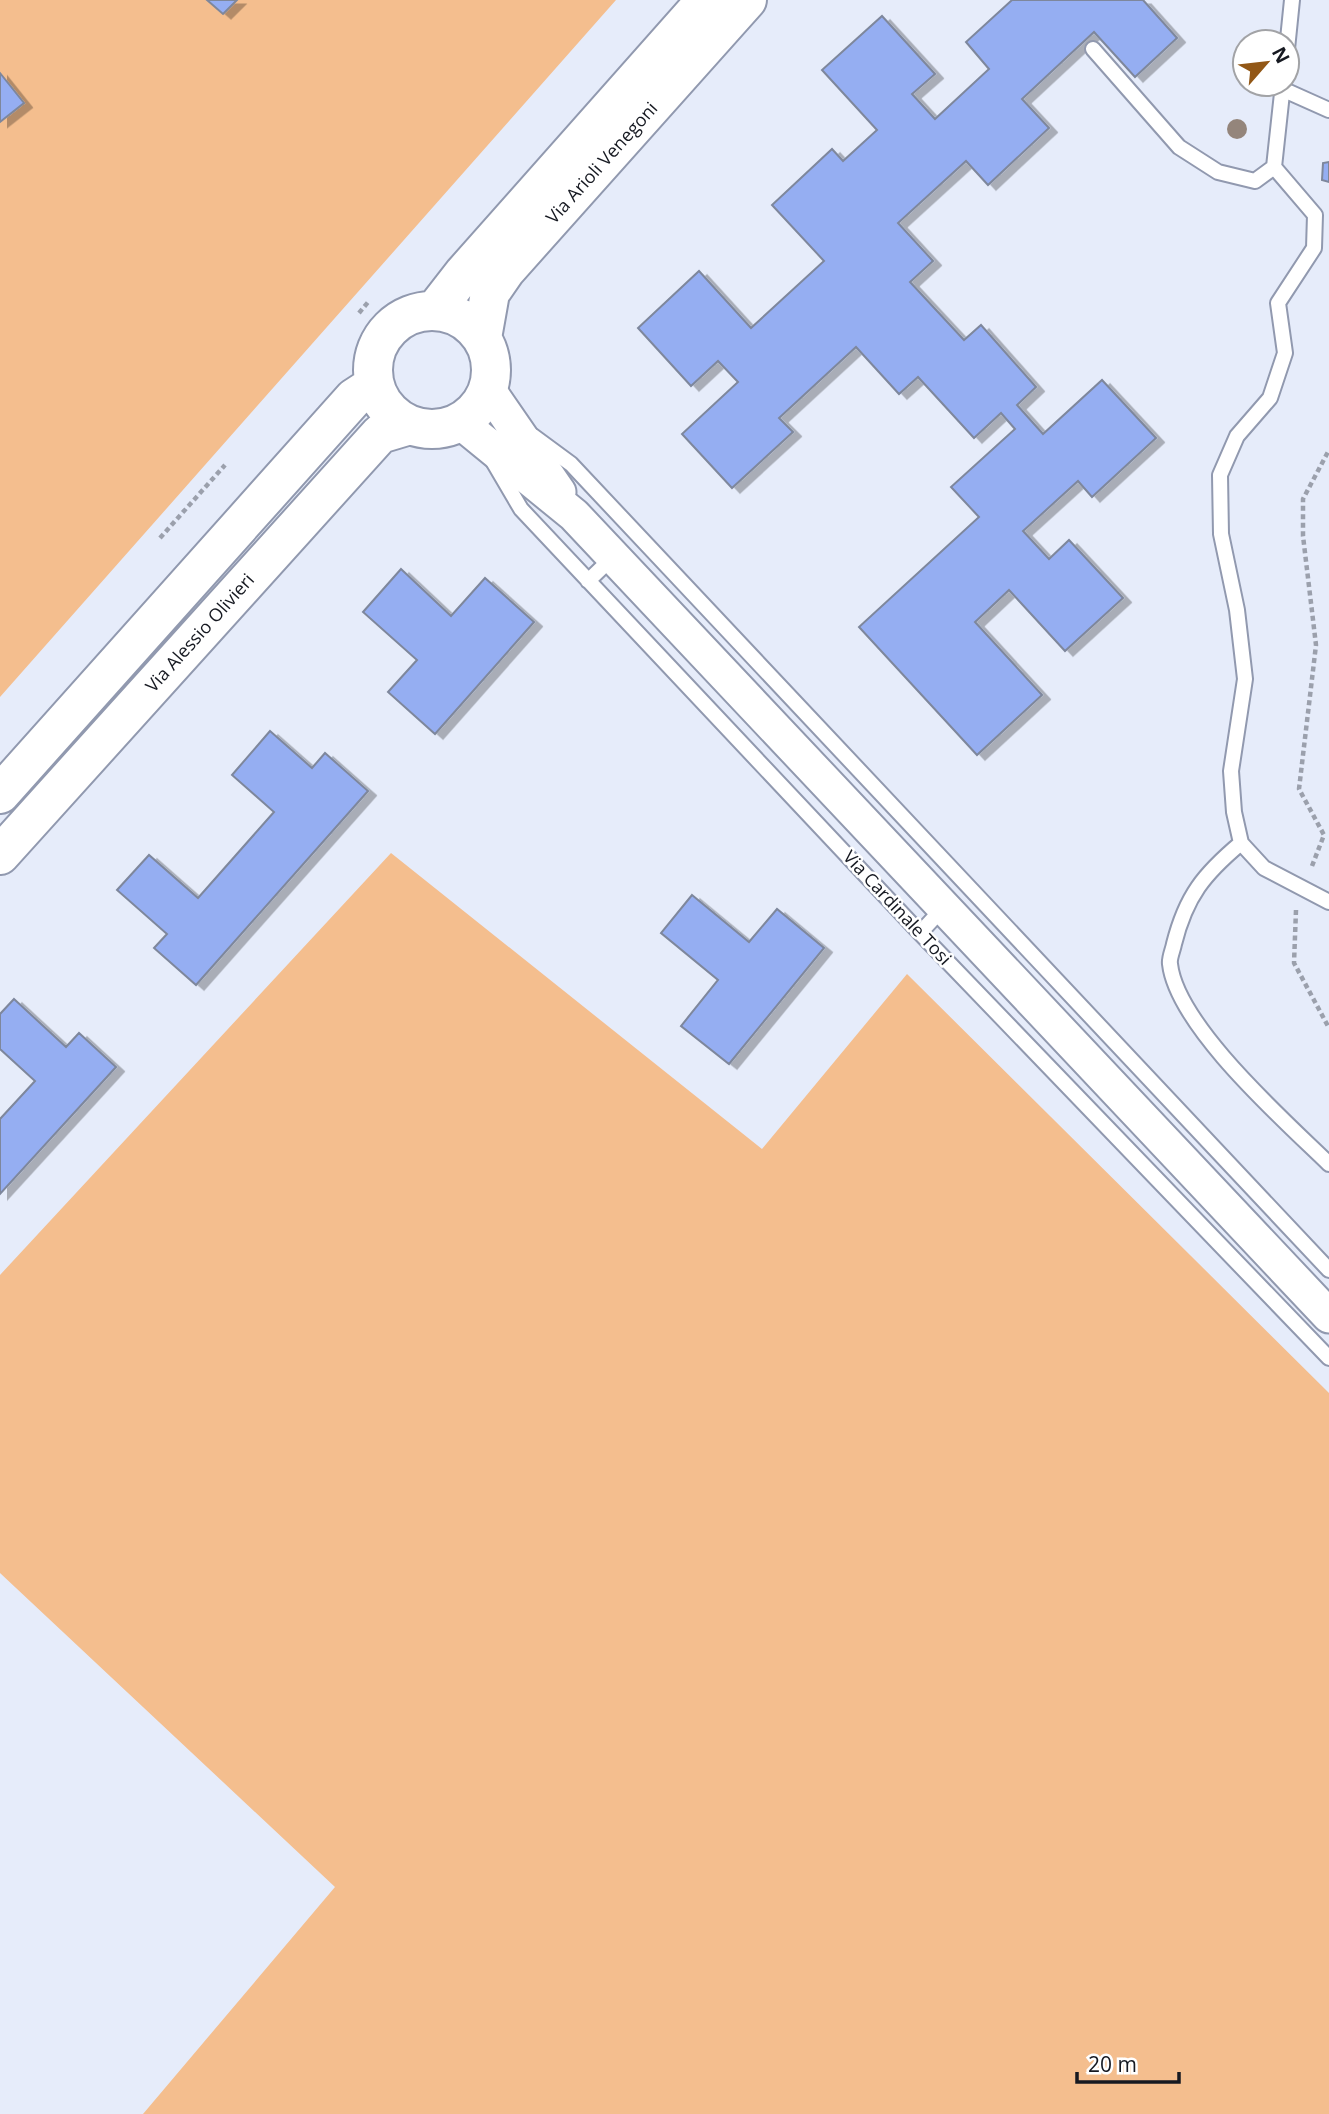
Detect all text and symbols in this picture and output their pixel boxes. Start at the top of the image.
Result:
north arrow [1231,28,1301,98]
text: N [1266,42,1296,68]
street label: Via Arioli Venegoni [540,96,662,228]
street label: Via Alessio Olivieri [140,568,259,697]
street label: Via Cardinale Tosi [838,845,957,970]
scale bar [1077,2040,1178,2084]
text: 20 m [1088,2050,1137,2078]

